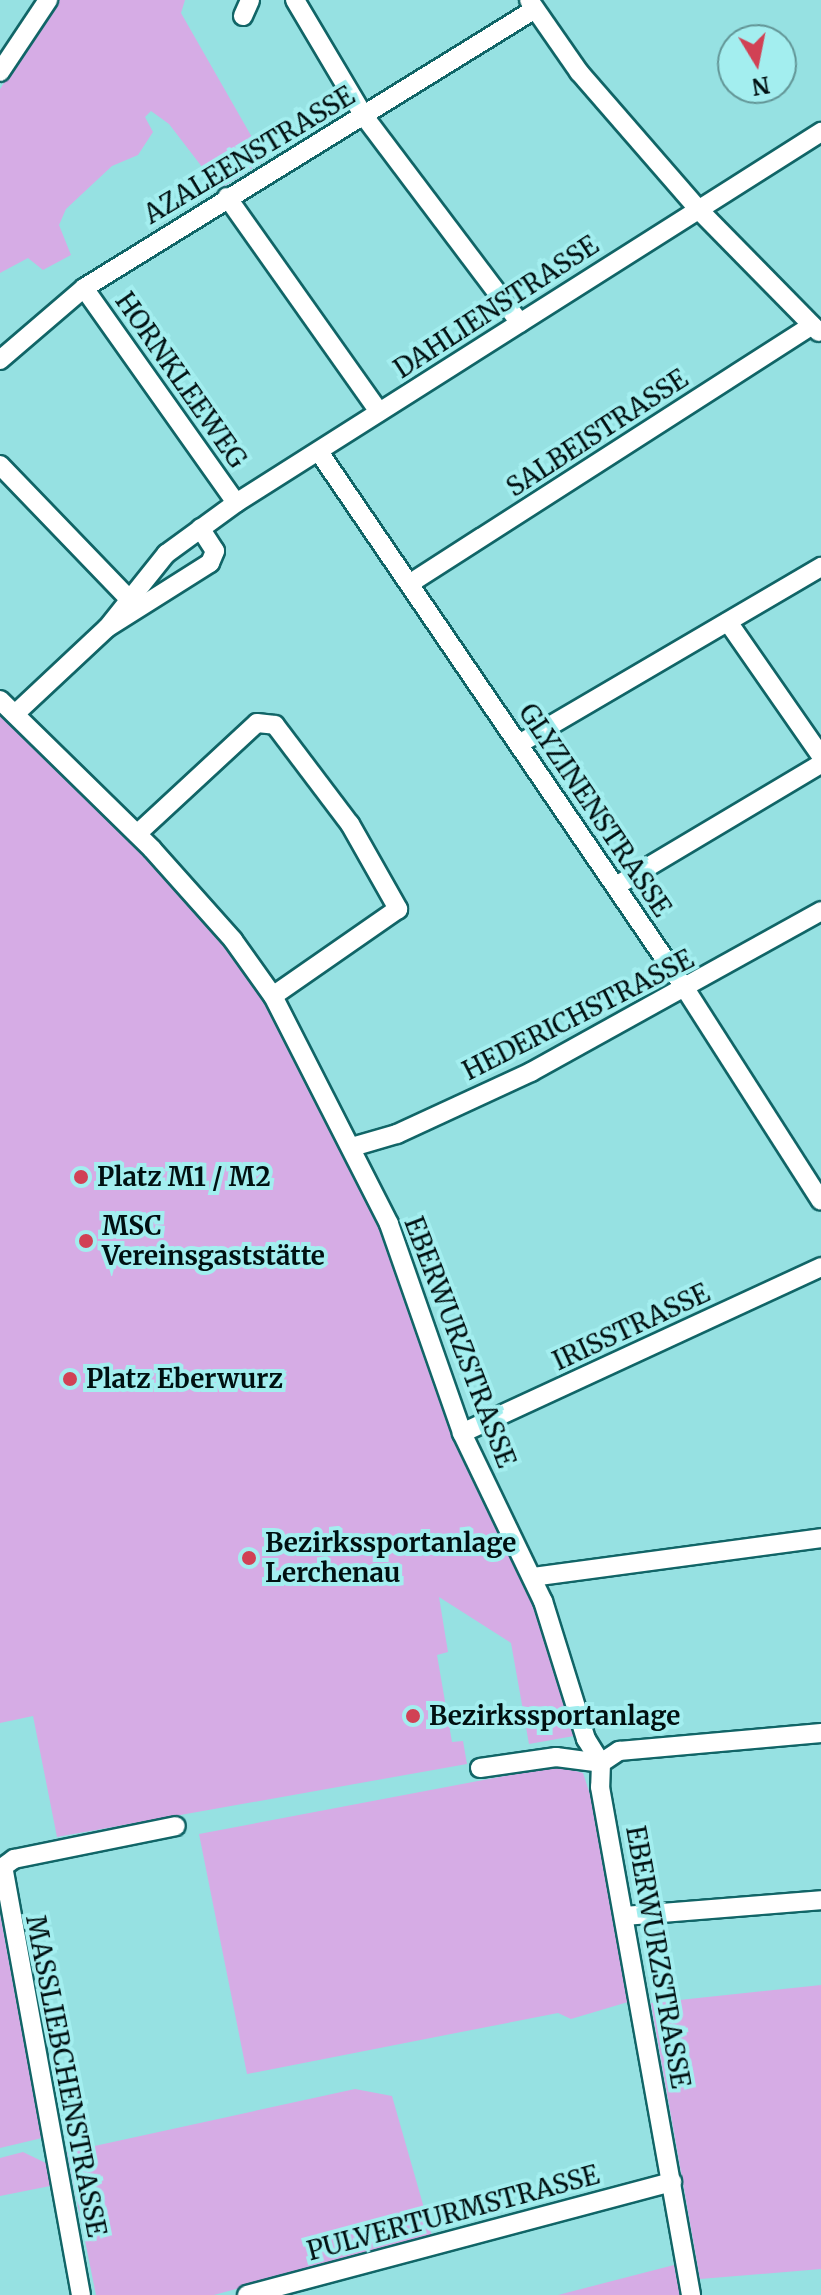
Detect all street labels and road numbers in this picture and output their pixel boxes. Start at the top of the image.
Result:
street label: AZALEENSTRASSE [138,80,360,230]
street label: DAHLIENSTRASSE [388,229,604,385]
street label: HORNKLEEWEG [109,286,253,474]
street label: SALBEISTRASSE [501,363,693,503]
street label: GLYZINENSTRASSE [512,698,678,922]
street label: HEDERICHSTRASSE [457,943,699,1087]
street label: EBERWURZSTRASSE [398,1212,522,1472]
street label: IRISSTRASSE [548,1277,714,1377]
street label: EBERWURZSTRASSE [620,1823,696,2091]
street label: MASSLIEBCHENSTRASSE [20,1913,112,2239]
street label: PULVERTURMSTRASSE [304,2159,602,2267]

